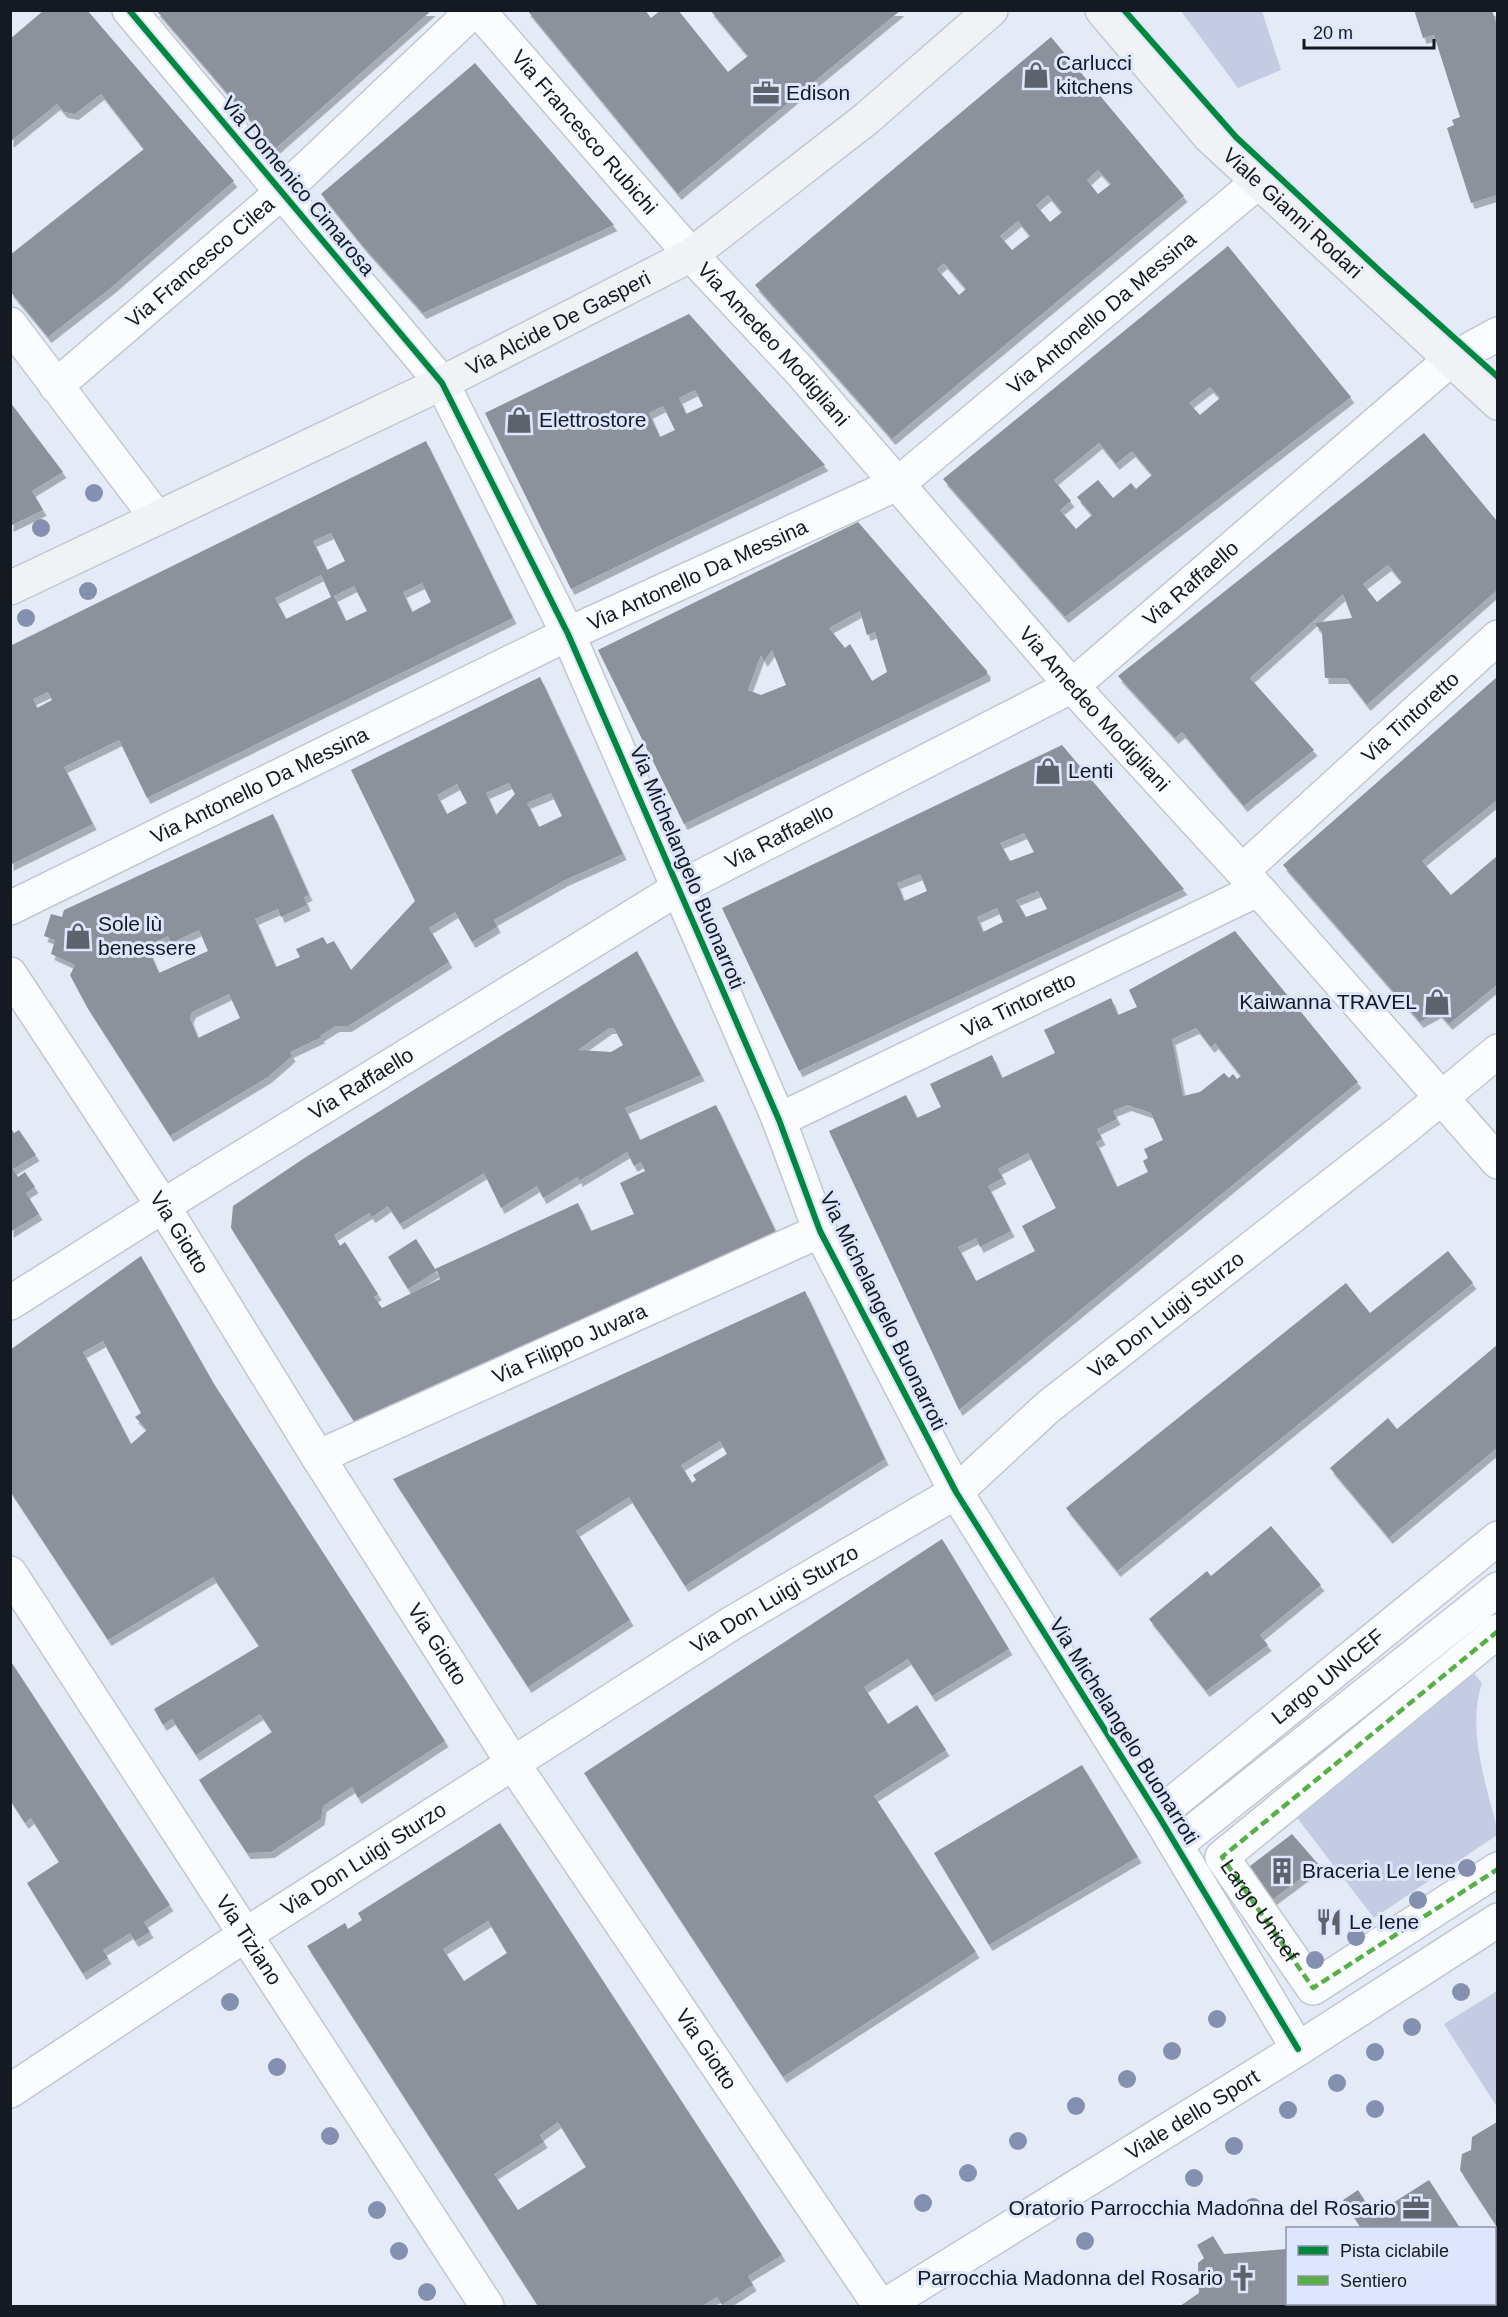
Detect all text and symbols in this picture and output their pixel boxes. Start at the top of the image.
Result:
scale bar [1304,12,1434,50]
text: 20 m [1313,23,1353,43]
street label: Via Francesco Rubichi [507,45,662,219]
place label: Carlucci kitchens [1056,51,1133,98]
shop icon: Carlucci kitchens [1021,60,1051,90]
office icon: Edison [751,78,781,108]
place label: Edison [786,81,850,104]
street label: Via Domenico Cimarosa [217,92,380,280]
street label: Viale Gianni Rodari [1219,143,1367,283]
street label: Via Francesco Cilea [121,192,279,332]
street label: Via Antonello Da Messina [1002,227,1201,398]
street label: Via Amedeo Modigliani [693,257,854,430]
street label: Via Alcide De Gasperi [462,266,654,380]
shop icon: Elettrostore [504,405,534,435]
place label: Elettrostore [539,408,646,431]
street label: Via Antonello Da Messina [584,514,811,635]
street label: Via Raffaello [1138,536,1243,631]
street label: Via Amedeo Modigliani [1015,622,1175,796]
street label: Via Tintoretto [1357,667,1463,767]
street label: Via Antonello Da Messina [147,722,372,848]
street label: Via Michelangelo Buonarroti [626,742,749,992]
shop icon: Lenti [1033,756,1063,786]
place label: Lenti [1068,759,1114,782]
street label: Via Raffaello [721,799,837,873]
place label: Sole lù benessere [98,912,196,959]
shop icon: Sole lù benessere [63,921,93,951]
street label: Via Tintoretto [958,967,1079,1041]
shop icon: Kaiwanna TRAVEL [1422,987,1452,1017]
place label: Kaiwanna TRAVEL [1239,990,1417,1013]
street label: Via Raffaello [305,1043,417,1124]
street label: Via Giotto [146,1187,214,1277]
street label: Via Michelangelo Buonarroti [816,1188,951,1434]
street label: Via Don Luigi Sturzo [1083,1246,1248,1382]
street label: Via Filippo Juvara [489,1298,650,1388]
street label: Via Don Luigi Sturzo [686,1540,862,1658]
street label: Via Giotto [403,1599,472,1689]
street label: Via Michelangelo Buonarroti [1045,1613,1204,1848]
street label: Largo UNICEF [1267,1624,1388,1729]
street label: Via Don Luigi Sturzo [277,1797,450,1920]
street label: Largo Unicef [1216,1855,1303,1966]
building icon: Braceria Le Iene [1267,1856,1297,1886]
place label: Braceria Le Iene [1302,1859,1456,1882]
street label: Via Tiziano [212,1891,287,1989]
restaurant icon: Le Iene [1314,1907,1344,1937]
place label: Le Iene [1349,1910,1419,1933]
street label: Via Giotto [671,2004,742,2093]
street label: Viale dello Sport [1121,2064,1263,2164]
office icon: Oratorio Parrocchia Madonna del Rosario [1401,2193,1431,2223]
place label: Oratorio Parrocchia Madonna del Rosario [1008,2196,1396,2219]
legend [1286,2227,1496,2305]
text: Pista ciclabile [1340,2241,1449,2261]
church icon: Parrocchia Madonna del Rosario [1228,2263,1258,2293]
place label: Parrocchia Madonna del Rosario [917,2266,1223,2289]
text: Sentiero [1340,2271,1407,2291]

